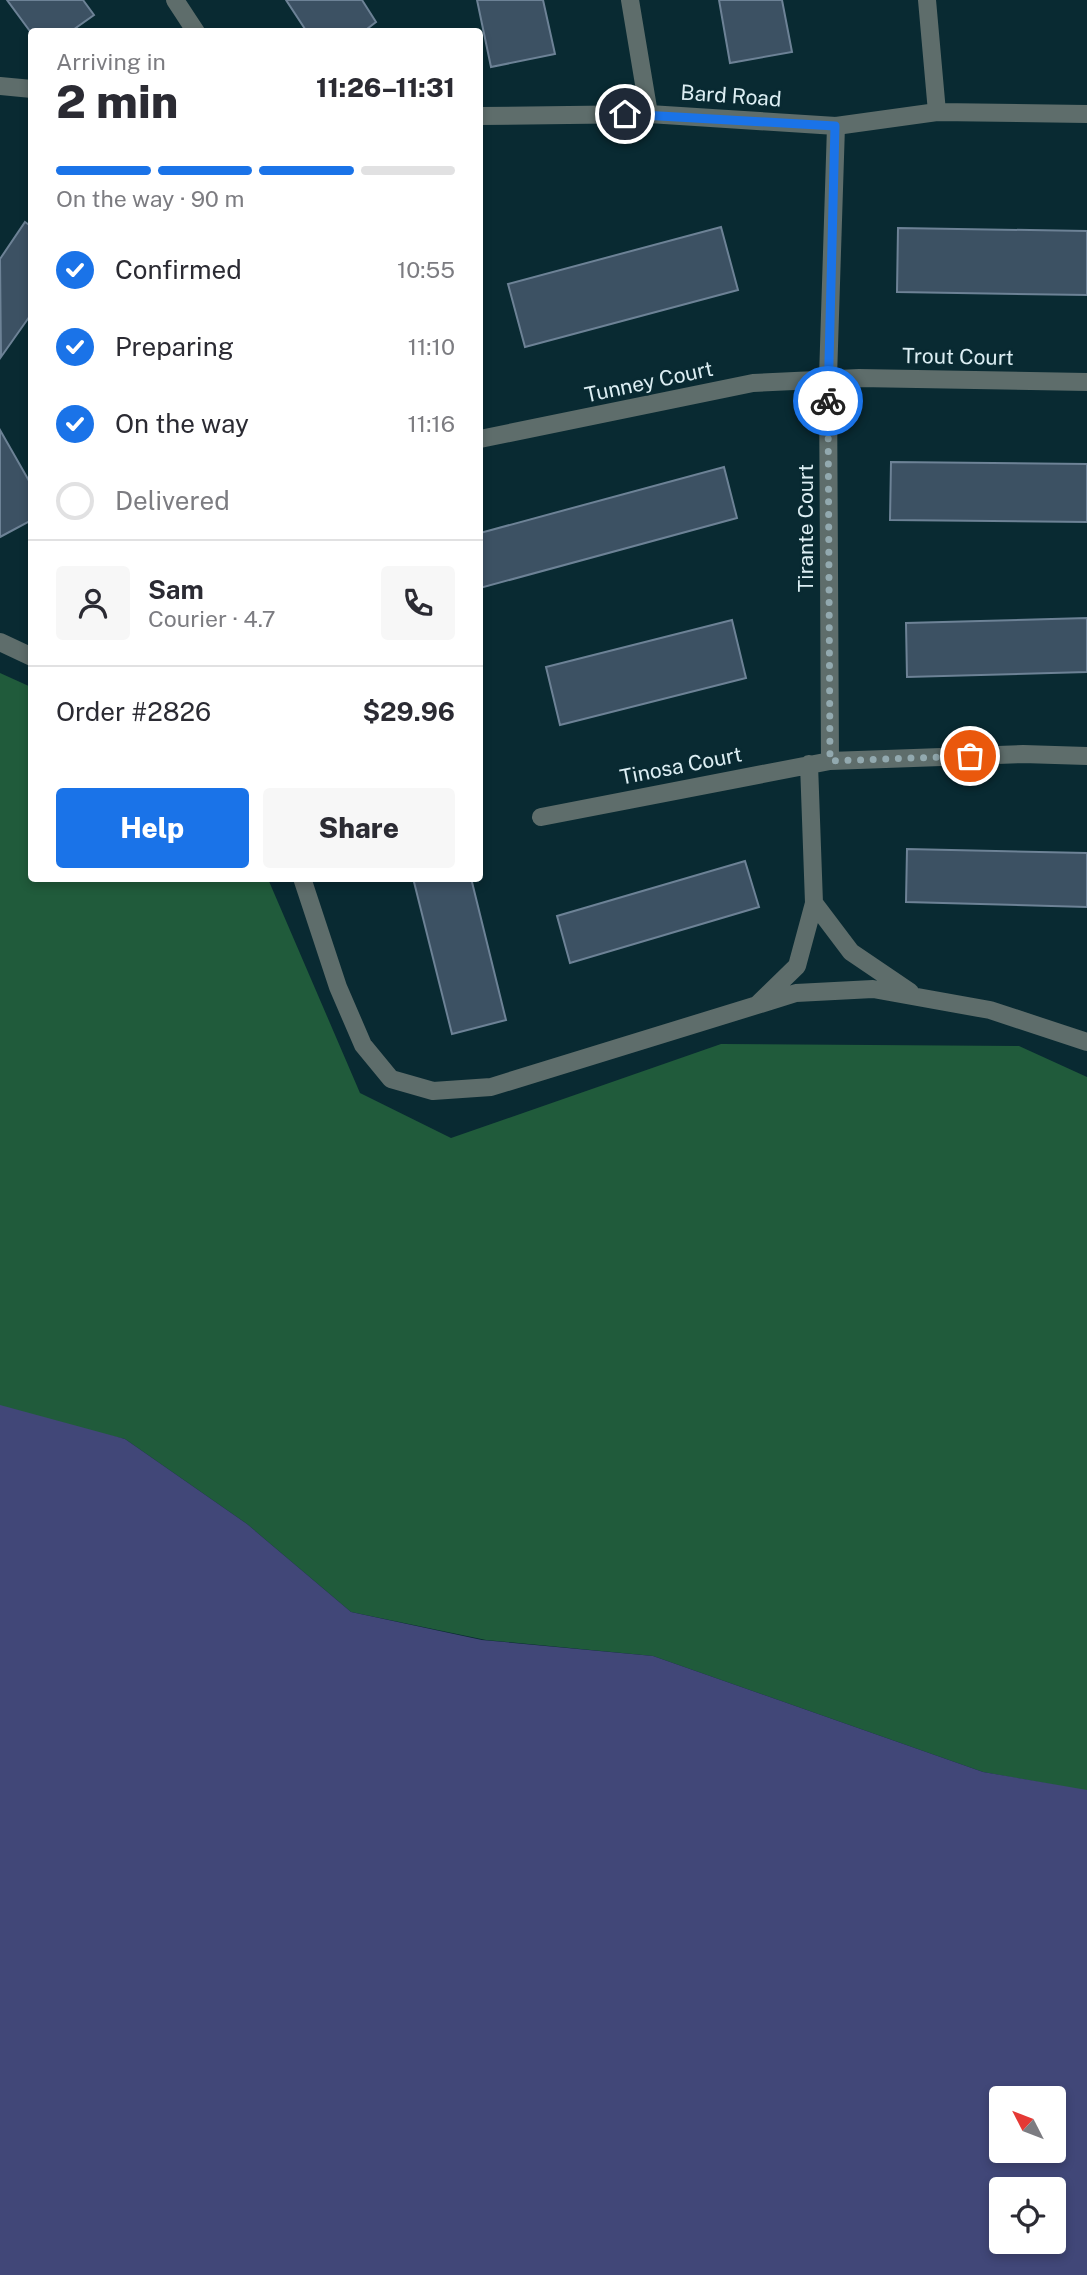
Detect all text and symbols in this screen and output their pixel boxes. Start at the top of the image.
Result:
text: Arriving in [56,48,166,75]
text: 11:26–11:31 [316,72,455,103]
text: 2 min [56,74,178,128]
street label: Bard Road [680,80,782,111]
pin [595,84,655,144]
icon: home [606,95,644,133]
text: On the way · 90 m [56,185,244,212]
icon: check [56,251,94,289]
text: Confirmed [115,254,242,285]
text: 10:55 [397,256,455,283]
icon: check [56,328,94,366]
text: Preparing [115,331,234,362]
text: 11:10 [408,333,455,360]
street label: Trout Court [902,343,1014,370]
street label: Tunney Court [582,356,715,407]
courier [793,366,863,436]
icon: bike [809,382,847,420]
icon: check [56,405,94,443]
text: On the way [115,408,249,439]
text: 11:16 [407,410,455,437]
street label: Tirante Court [793,464,818,592]
text: Delivered [115,485,230,516]
button: person [56,566,130,640]
button: phone [381,566,455,640]
text: Sam [148,574,204,605]
text: Courier · 4.7 [148,605,276,632]
text: Order #2826 [56,696,211,727]
text: $29.96 [362,696,455,727]
pin [940,726,1000,786]
icon: bag [951,737,989,775]
street label: Tinosa Court [618,741,744,790]
button: Help [56,788,249,868]
button: Share [263,788,455,868]
north arrow [989,2086,1066,2163]
map controls [989,2086,1066,2254]
button: locate [989,2177,1066,2254]

